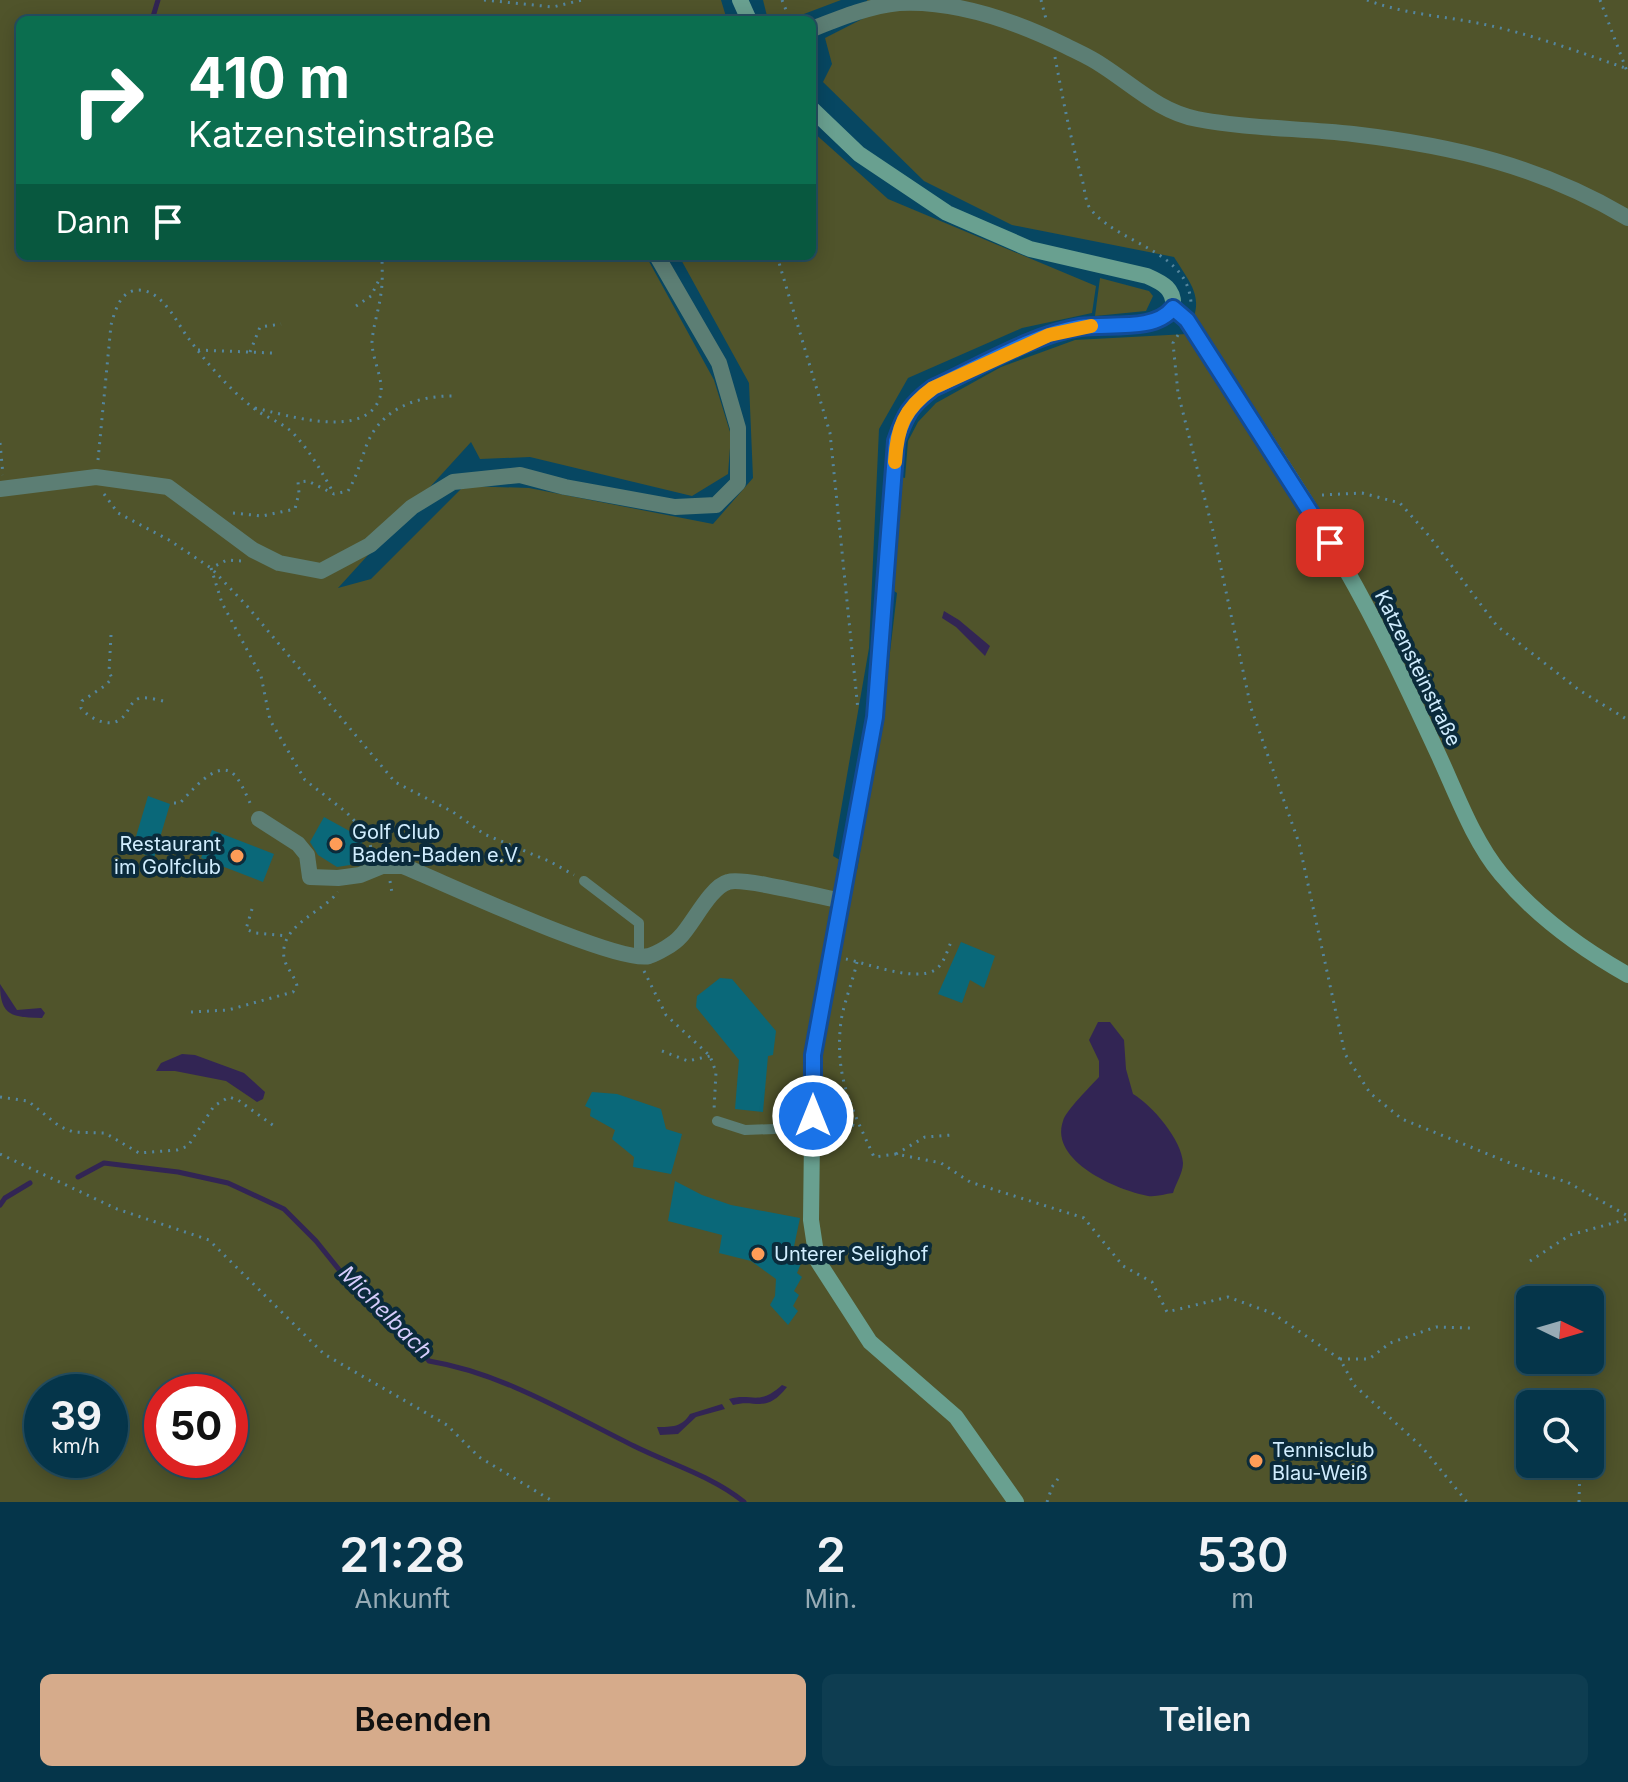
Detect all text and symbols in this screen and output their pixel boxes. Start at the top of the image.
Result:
text: 410 m [188,44,350,112]
icon: right [56,48,160,152]
text: Katzensteinstraße [188,112,495,156]
icon: arrive [146,200,190,244]
text: Dann [56,204,130,240]
pin [1296,509,1364,577]
icon: arrive [1308,521,1352,565]
street label: Katzensteinstraße [1370,586,1466,750]
place label: Golf Club Baden-Baden e.V. [352,820,522,867]
place label: Restaurant im Golfclub [114,832,221,879]
marker: Golf Club Baden-Baden e.V. [327,835,345,853]
marker: Restaurant im Golfclub [228,847,246,865]
position arrow [771,1074,855,1158]
place label: Unterer Selighof [774,1242,929,1266]
marker: Unterer Selighof [749,1245,767,1263]
water label: Michelbach [334,1260,438,1364]
north arrow [1516,1286,1604,1374]
map controls [1516,1286,1604,1478]
speed limit sign: 50 [144,1374,248,1478]
button: search [1516,1390,1604,1478]
text: 39 [50,1391,102,1440]
text: km/h [52,1434,100,1458]
place label: Tennisclub Blau-Weiß [1272,1438,1374,1485]
marker: Tennisclub Blau-Weiß [1247,1452,1265,1470]
text: 21:28 [339,1525,465,1584]
text: 2 [816,1525,846,1584]
text: 530 [1196,1525,1289,1584]
text: Ankunft [355,1583,450,1614]
text: Min. [805,1583,857,1614]
text: m [1231,1583,1254,1614]
button: Beenden [40,1674,806,1766]
button: Teilen [822,1674,1588,1766]

